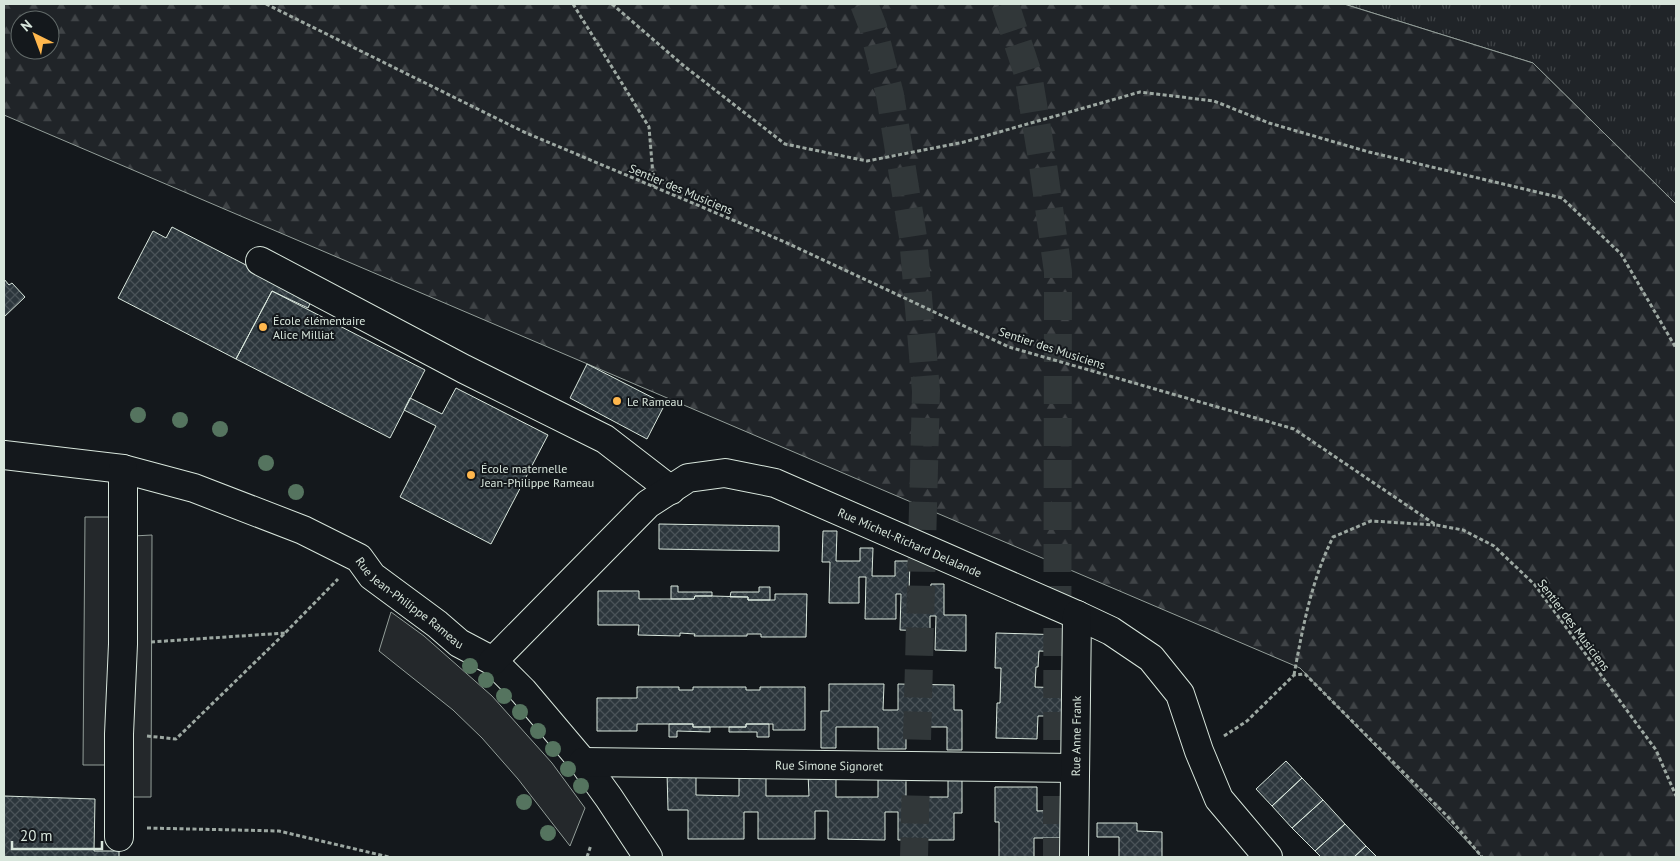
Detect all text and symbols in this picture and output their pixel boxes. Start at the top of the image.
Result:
north arrow [10,10,60,60]
text: N [17,16,36,35]
street label: Sentier des Musiciens [627,160,735,218]
place label: École élémentaire Alice Milliat [273,313,365,342]
marker: École élémentaire Alice Milliat [257,321,269,333]
street label: Sentier des Musiciens [997,324,1107,372]
place label: Le Rameau [627,394,683,409]
marker: Le Rameau [611,395,623,407]
place label: École maternelle Jean-Philippe Rameau [480,461,594,490]
marker: École maternelle Jean-Philippe Rameau [465,469,477,481]
street label: Rue Michel-Richard Delalande [836,504,984,580]
street label: Rue Jean-Philippe Rameau [353,554,466,652]
street label: Sentier des Musiciens [1535,576,1613,674]
street label: Rue Anne Frank [1068,695,1084,776]
street label: Rue Simone Signoret [775,757,883,773]
scale bar [12,818,102,850]
text: 20 m [20,826,53,845]

